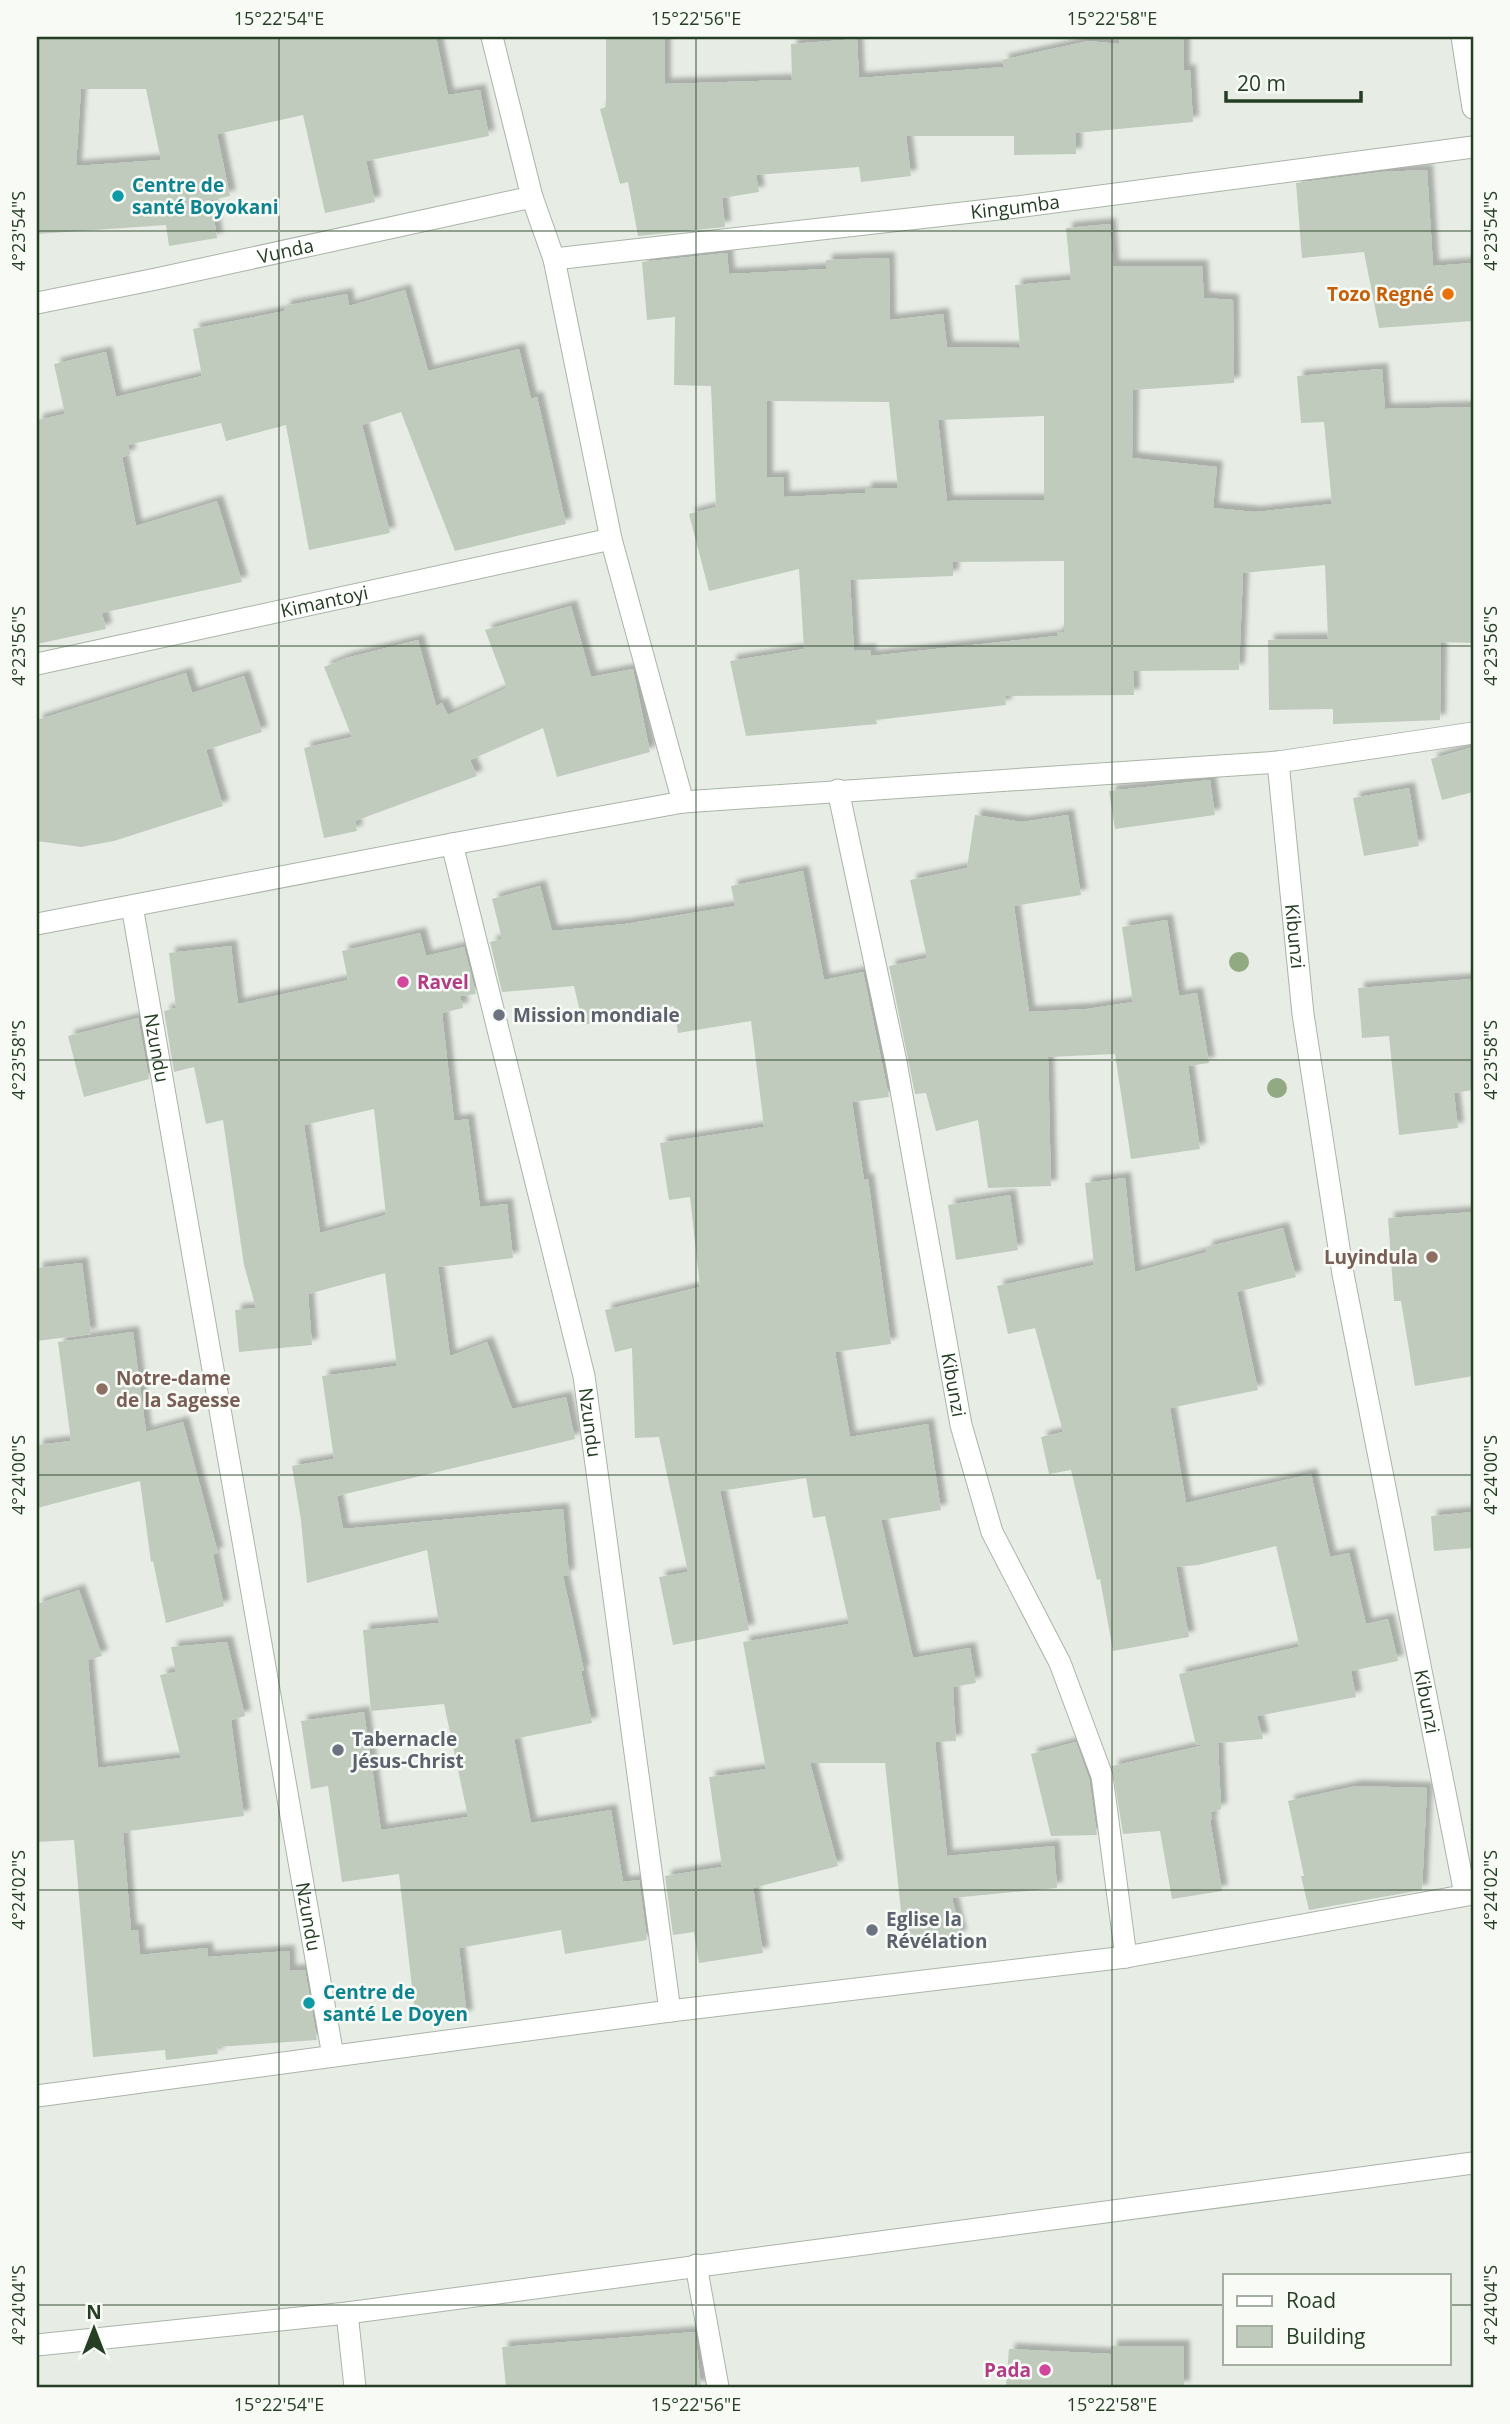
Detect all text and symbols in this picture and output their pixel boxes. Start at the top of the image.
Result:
text: 15°22'54"E [234,6,324,30]
text: 15°22'56"E [651,6,741,30]
text: 15°22'58"E [1067,6,1157,30]
scale bar [1226,60,1361,104]
text: 20 m [1237,69,1286,97]
place label: Centre de santé Boyokani [132,172,278,220]
marker: Centre de santé Boyokani [110,188,126,204]
street label: Kingumba [969,188,1061,225]
text: 4°23'54"S [6,191,30,271]
text: 4°23'54"S [1478,191,1502,271]
street label: Vunda [255,232,316,270]
place label: Tozo Regné [1327,281,1434,307]
marker: Tozo Regné [1440,286,1456,302]
street label: Kimantoyi [278,579,370,624]
text: 4°23'56"S [6,606,30,686]
text: 4°23'56"S [1478,606,1502,686]
street label: Kibunzi [1279,902,1311,970]
place label: Ravel [417,969,469,995]
marker: Ravel [395,974,411,990]
place label: Mission mondiale [513,1002,680,1028]
marker: Mission mondiale [491,1007,507,1023]
street label: Nzundu [138,1011,176,1084]
text: 4°23'58"S [6,1020,30,1100]
text: 4°23'58"S [1478,1020,1502,1100]
place label: Luyindula [1324,1244,1418,1270]
marker: Luyindula [1424,1249,1440,1265]
street label: Kibunzi [935,1350,972,1419]
place label: Notre-dame de la Sagesse [116,1365,240,1413]
marker: Notre-dame de la Sagesse [94,1381,110,1397]
street label: Nzundu [573,1386,608,1459]
text: 4°24'00"S [6,1435,30,1515]
text: 4°24'00"S [1478,1435,1502,1515]
street label: Kibunzi [1408,1667,1446,1736]
place label: Tabernacle Jésus-Christ [350,1726,464,1774]
marker: Tabernacle Jésus-Christ [330,1742,346,1758]
text: 4°24'02"S [6,1850,30,1930]
text: 4°24'02"S [1478,1850,1502,1930]
street label: Nzundu [290,1880,327,1953]
place label: Eglise la Révélation [886,1906,987,1954]
marker: Eglise la Révélation [864,1922,880,1938]
place label: Centre de santé Le Doyen [323,1979,468,2027]
marker: Centre de santé Le Doyen [301,1995,317,2011]
text: 4°24'04"S [6,2265,30,2345]
text: 4°24'04"S [1478,2265,1502,2345]
legend [1223,2274,1450,2364]
text: Road [1286,2286,1336,2314]
north arrow [60,2294,130,2364]
text: N [86,2299,102,2325]
text: Building [1286,2322,1365,2350]
place label: Pada [984,2357,1031,2383]
marker: Pada [1037,2362,1053,2378]
text: 15°22'54"E [234,2392,324,2416]
text: 15°22'56"E [651,2392,741,2416]
text: 15°22'58"E [1067,2392,1157,2416]

